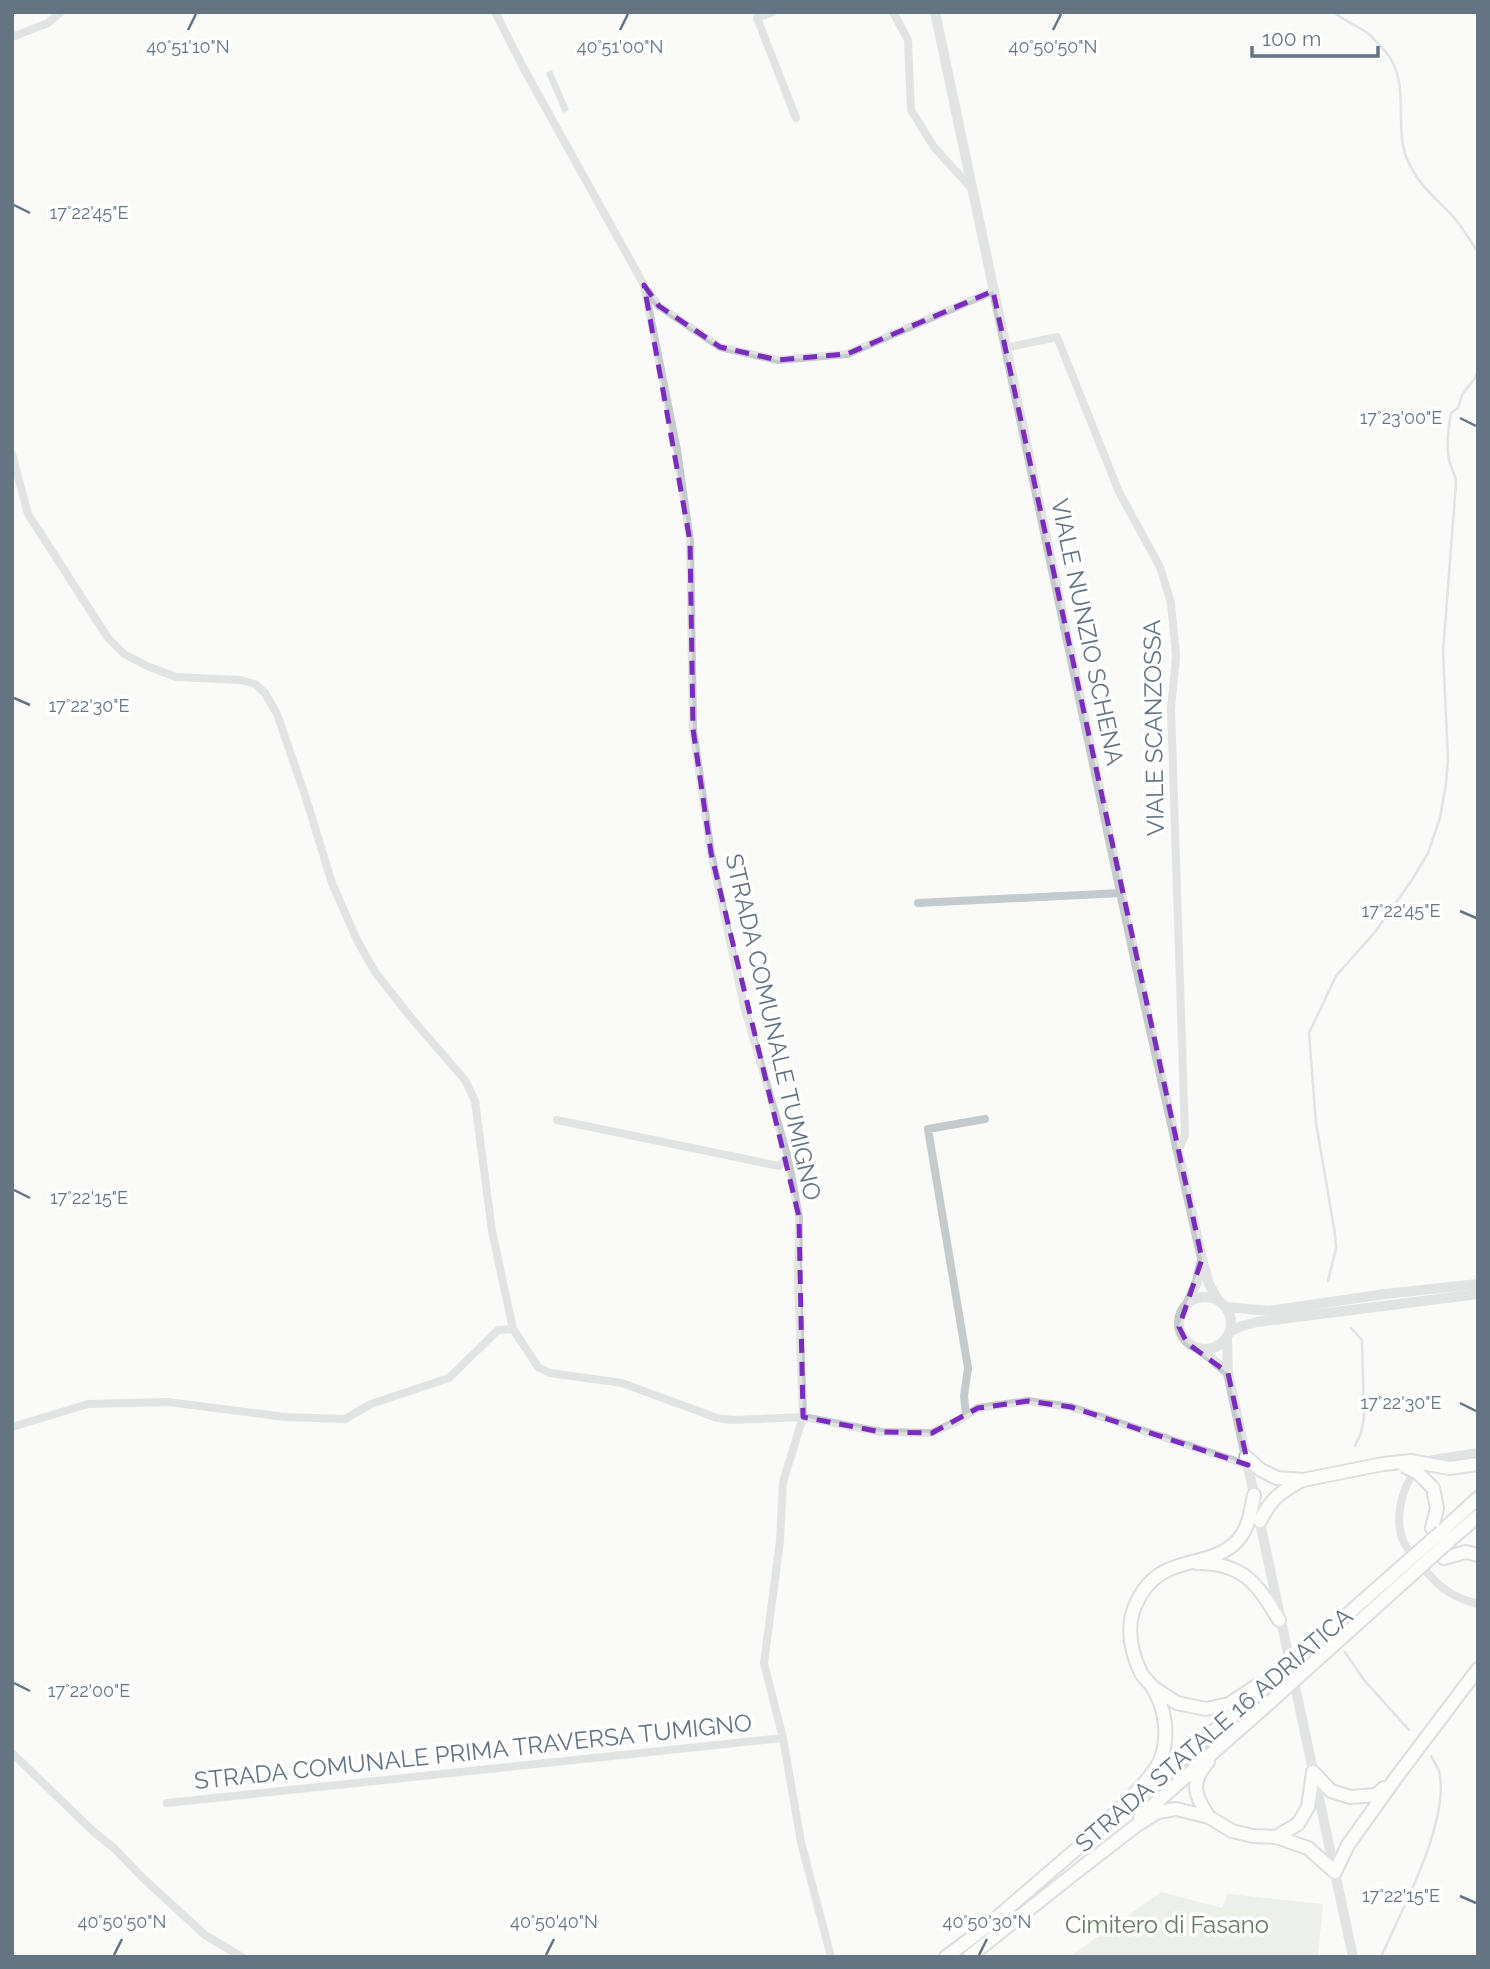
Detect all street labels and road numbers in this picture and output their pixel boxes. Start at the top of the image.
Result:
street label: VIALE NUNZIO SCHENA [1045,496,1130,768]
street label: VIALE SCANZOSSA [1137,620,1170,836]
street label: STRADA COMUNALE TUMIGNO [719,851,828,1203]
street label: STRADA STATALE 16 ADRIATICA [1069,1601,1358,1858]
street label: STRADA COMUNALE PRIMA TRAVERSA TUMIGNO [193,1708,753,1795]

